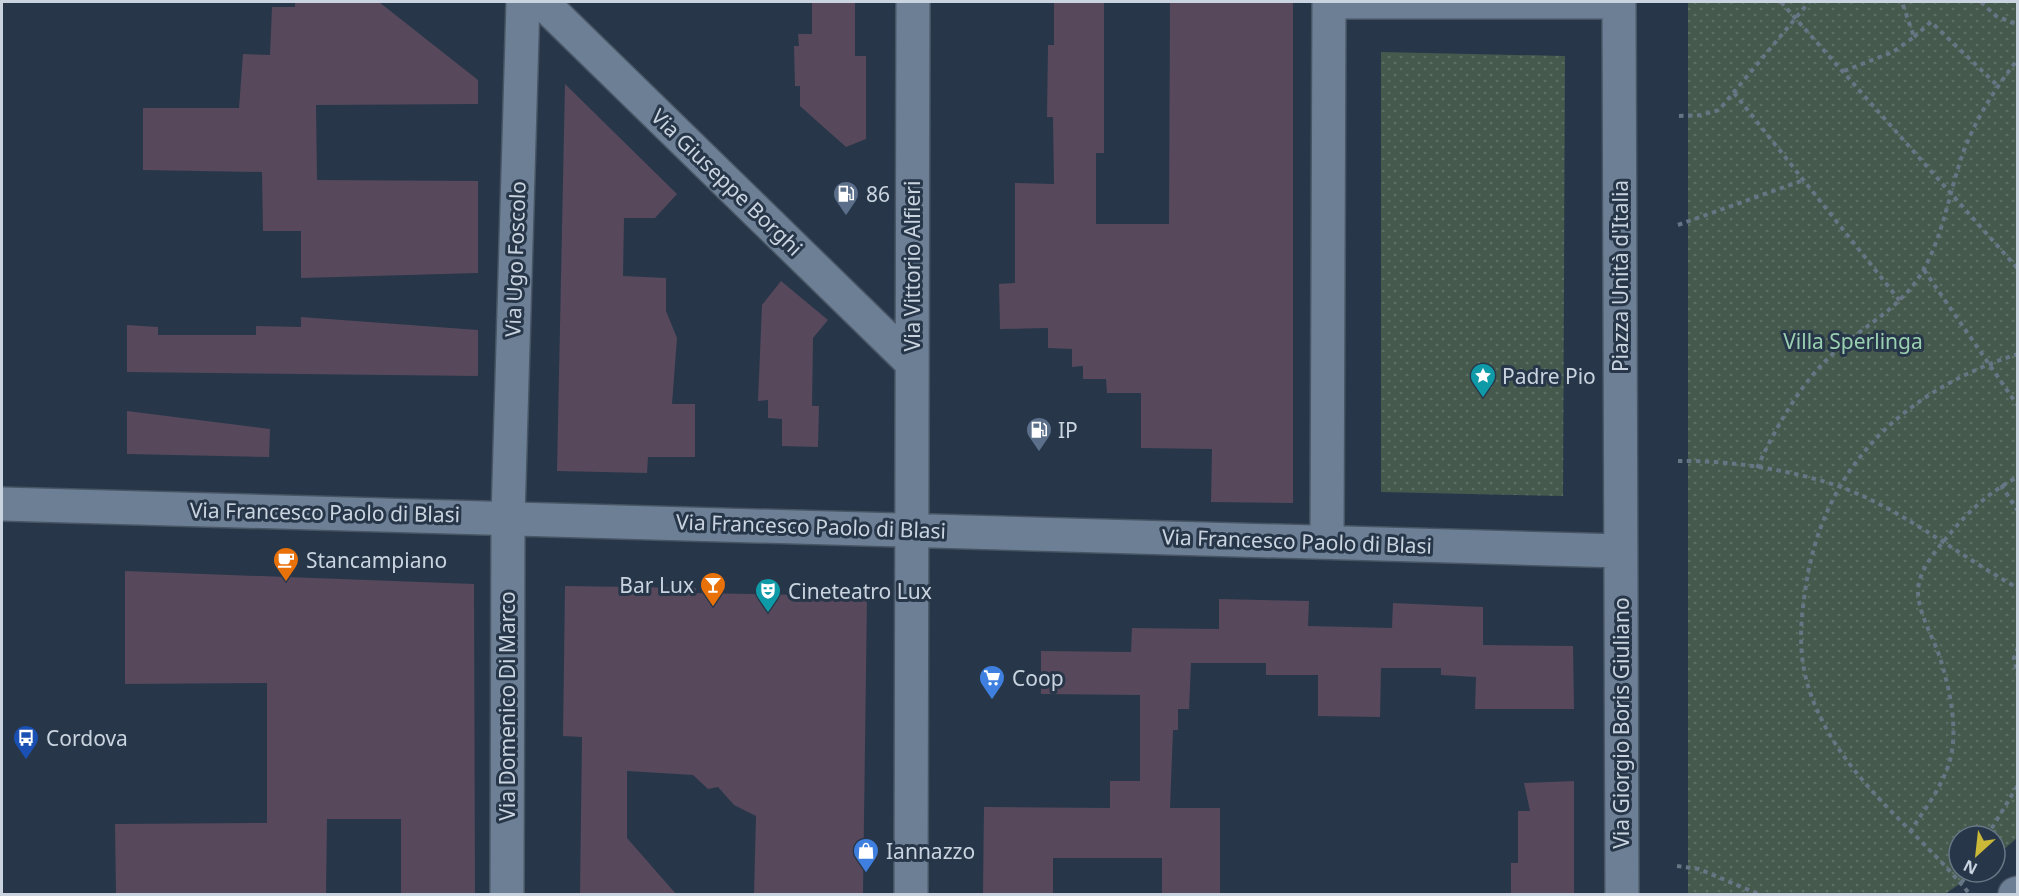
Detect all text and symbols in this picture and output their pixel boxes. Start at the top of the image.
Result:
street label: Via Giuseppe Borghi [645,102,809,262]
fuel station icon: 86 [831,179,861,217]
street label: Via Ugo Foscolo [498,180,532,338]
place label: 86 [866,180,890,208]
street label: Piazza Unità d'Italia [1606,180,1634,372]
street label: Via Vittorio Alfieri [898,181,926,351]
park label: Villa Sperlinga [1783,327,1923,355]
place icon: Padre Pio [1468,361,1498,399]
place label: Padre Pio [1502,362,1596,390]
fuel station icon: IP [1024,415,1054,453]
place label: IP [1058,416,1078,444]
street label: Via Francesco Paolo di Blasi [190,496,460,528]
street label: Via Francesco Paolo di Blasi [675,507,947,545]
street label: Via Francesco Paolo di Blasi [1161,522,1433,560]
cafe icon: Stancampiano [271,545,301,583]
place label: Stancampiano [306,546,447,574]
bar icon: Bar Lux [698,570,728,608]
place label: Bar Lux [619,571,694,599]
theatre icon: Cineteatro Lux [753,576,783,614]
place label: Cineteatro Lux [788,577,932,605]
street label: Via Domenico Di Marco [493,591,521,821]
street label: Via Giorgio Boris Giuliano [1607,597,1635,849]
supermarket icon: Coop [977,663,1007,701]
place label: Coop [1012,664,1064,692]
bus stop icon: Cordova [11,723,41,761]
place label: Cordova [46,724,128,752]
north arrow [1947,824,2007,884]
shop icon: Iannazzo [851,836,881,874]
place label: Iannazzo [886,837,975,865]
text: N [1959,855,1981,880]

